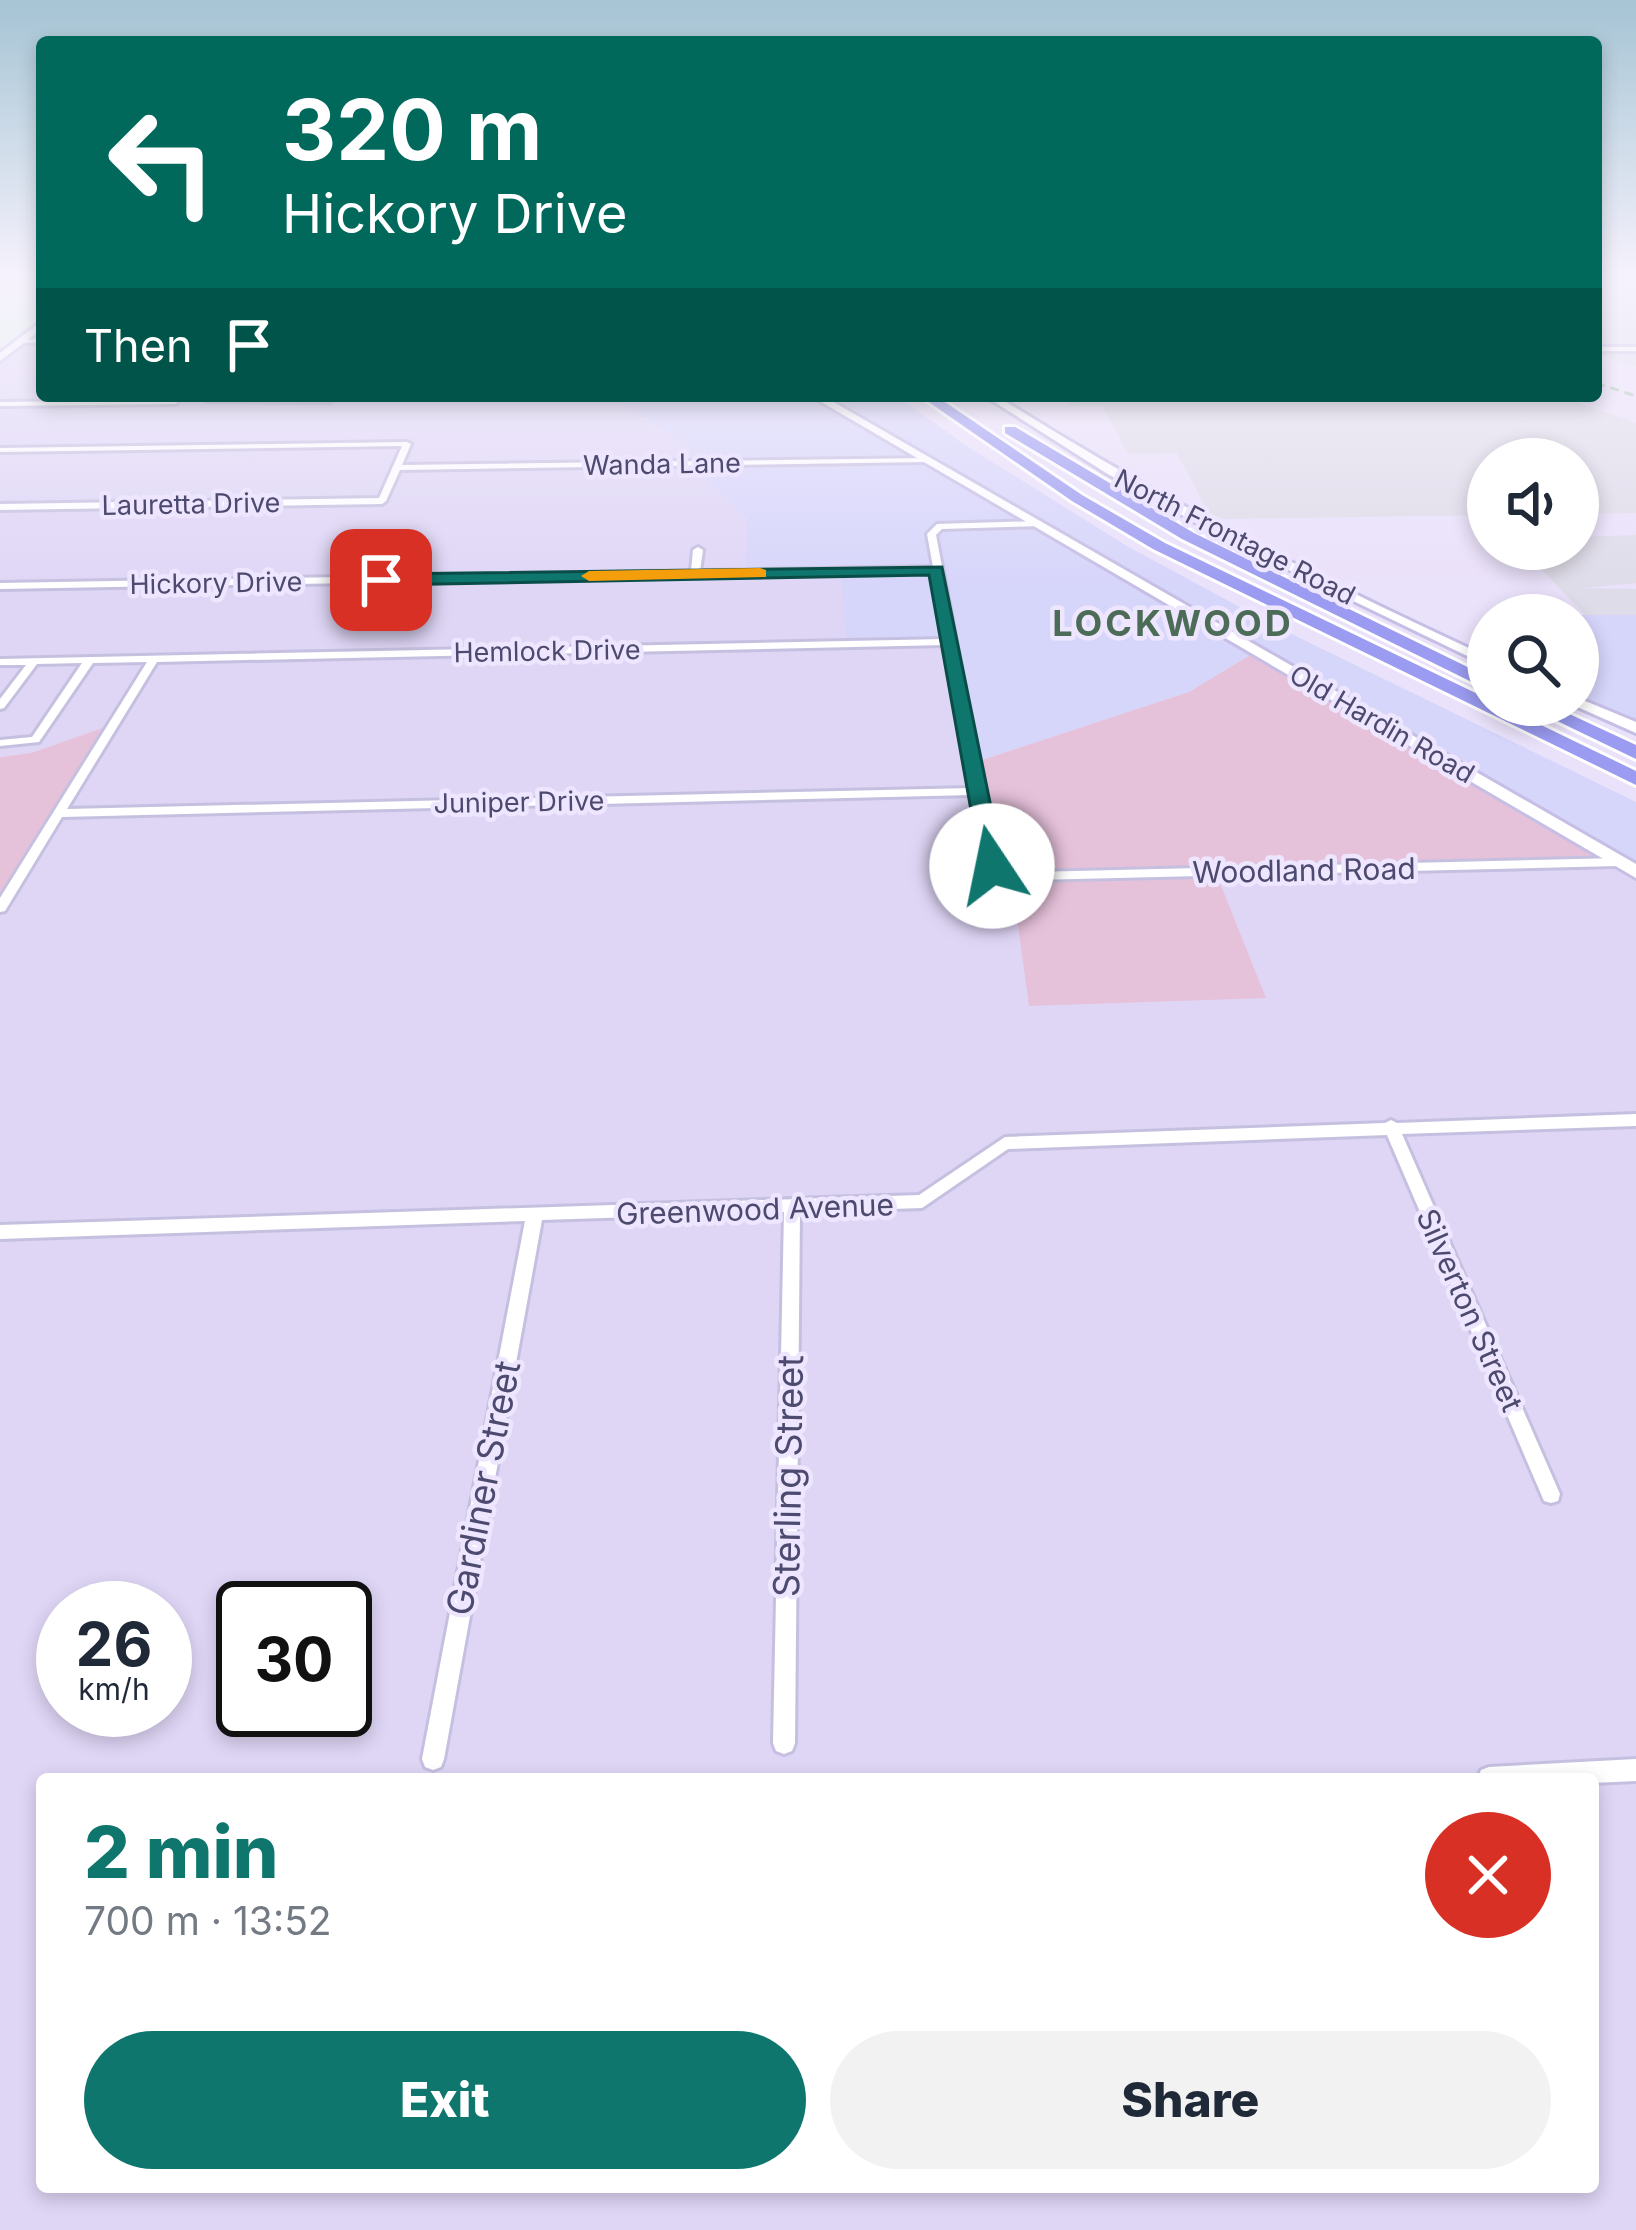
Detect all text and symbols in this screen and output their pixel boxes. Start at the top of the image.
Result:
text: 320 m [282,79,542,180]
icon: left [84,84,240,240]
text: Hickory Drive [282,181,628,246]
icon: arrive [216,312,282,378]
text: Then [84,318,192,373]
map controls [1467,438,1599,726]
button: sound [1467,438,1599,570]
street label: Wanda Lane [583,446,741,482]
street label: North Frontage Road [1109,462,1361,612]
street label: Lauretta Drive [101,486,281,522]
pin [330,529,432,631]
icon: arrive [348,547,414,613]
street label: Hickory Drive [129,565,303,601]
button: search [1467,594,1599,726]
district label: LOCKWOOD [1052,601,1294,645]
street label: Hemlock Drive [453,633,641,669]
street label: Old Hardin Road [1284,658,1480,790]
street label: Juniper Drive [433,784,605,820]
position arrow [929,803,1055,929]
street label: Woodland Road [1192,850,1416,890]
street label: Greenwood Avenue [615,1186,895,1232]
street label: Silverton Street [1409,1203,1531,1417]
street label: Sterling Street [764,1354,812,1597]
street label: Gardiner Street [437,1357,529,1619]
speed limit sign: 30 [216,1581,372,1737]
text: 26 [76,1608,152,1680]
text: km/h [78,1671,150,1707]
text: 2 min [84,1808,279,1895]
button: close [1425,1812,1551,1938]
text: 700 m · 13:52 [84,1897,332,1944]
button: Exit [84,2031,806,2169]
button: Share [830,2031,1551,2169]

